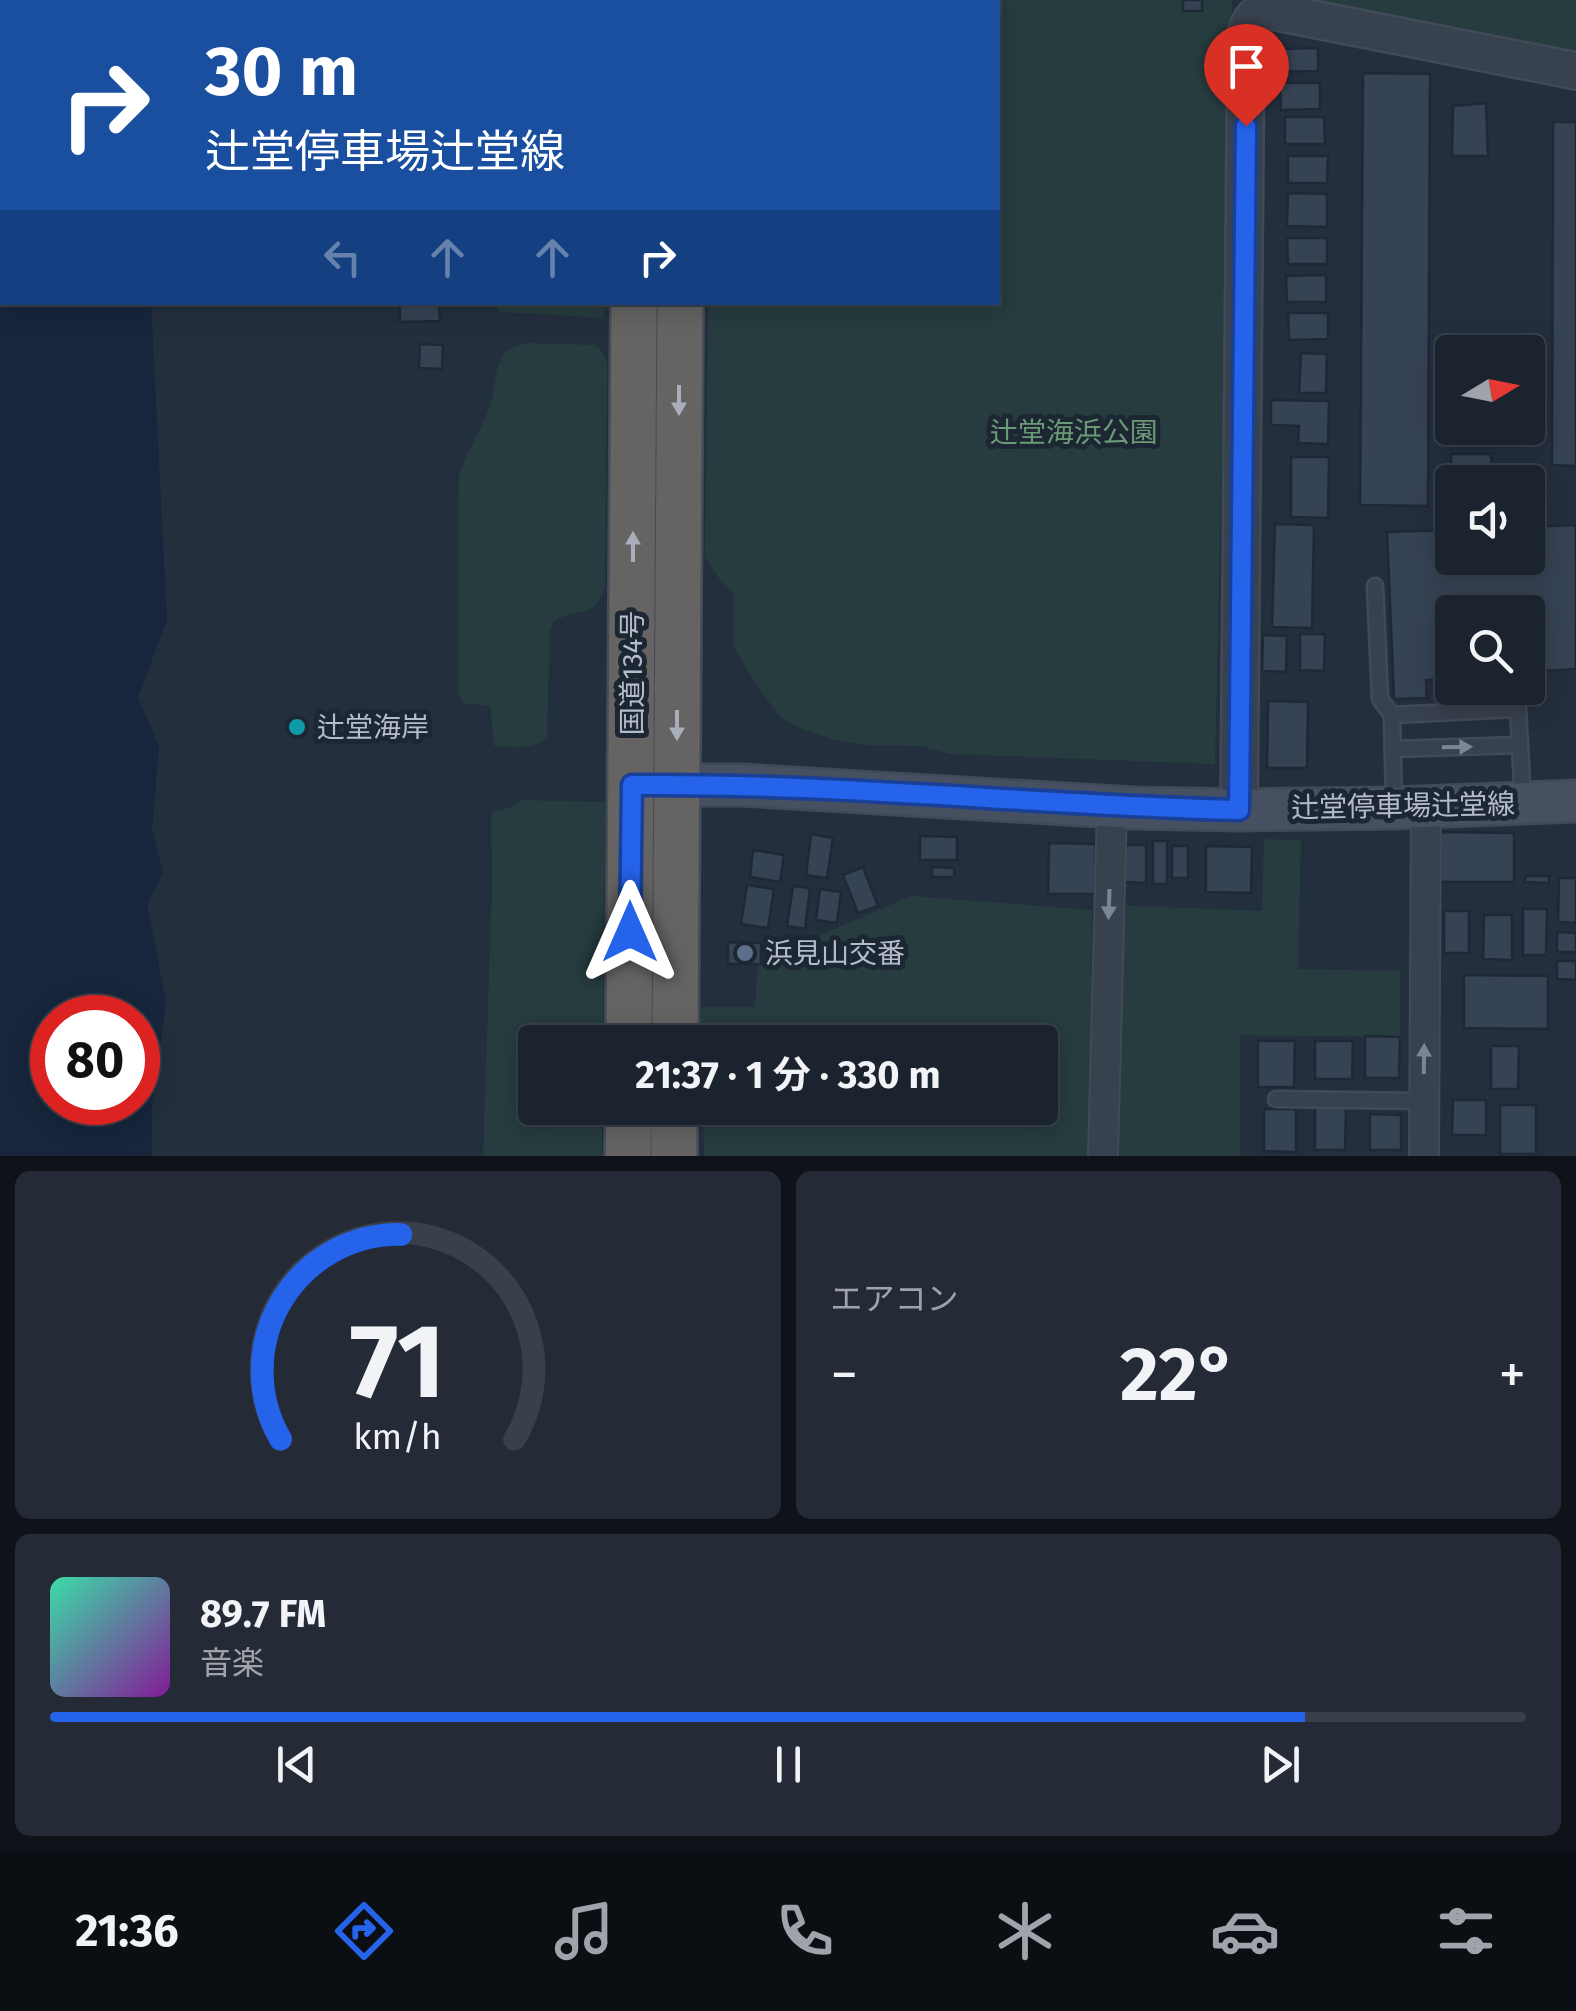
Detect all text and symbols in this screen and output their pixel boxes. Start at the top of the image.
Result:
pin [1204,24,1289,127]
text: 30 m [205,30,358,114]
icon: arrive [1219,39,1274,94]
icon: right [40,40,170,170]
text: 辻堂停車場辻堂線 [205,125,565,179]
icon: left [315,230,370,285]
icon: ahead [420,230,475,285]
icon: ahead [525,230,580,285]
icon: right [630,230,685,285]
north arrow [1435,335,1545,445]
map controls [1435,335,1545,705]
one-way arrow [671,384,687,416]
park label: 辻堂海浜公園 [990,416,1158,449]
button: sound [1435,465,1545,575]
one-way arrow [625,531,641,563]
button: search [1435,595,1545,705]
street label: 国道134号 [616,611,649,735]
one-way arrow [669,709,685,741]
place label: 辻堂海岸 [317,711,429,744]
marker: 辻堂海岸 [286,716,308,738]
one-way arrow [1441,738,1473,754]
street label: 辻堂停車場辻堂線 [1291,788,1515,824]
position arrow [578,880,682,984]
one-way arrow [1101,888,1117,920]
place label: 浜見山交番 [765,937,905,970]
marker: 浜見山交番 [734,942,756,964]
speed limit sign: 80 [30,995,160,1125]
one-way arrow [1416,1042,1432,1074]
text: 21:37 · 1 分 · 330 m [635,1052,941,1098]
text: エアコン [831,1280,959,1318]
text: 71 [350,1300,446,1425]
text: 22° [1120,1330,1237,1420]
text: − [831,1342,858,1408]
text: + [1499,1342,1526,1408]
text: km/h [354,1416,442,1458]
text: 89.7 FM [200,1591,326,1637]
text: 音楽 [200,1644,264,1682]
icon: previous [269,1737,324,1792]
icon: pause [761,1737,816,1792]
icon: next [1253,1737,1308,1792]
icon: directions [329,1896,399,1966]
icon: music [549,1896,619,1966]
icon: phone [770,1896,840,1966]
icon: climate [990,1896,1060,1966]
icon: car [1210,1896,1280,1966]
icon: filters [1431,1896,1501,1966]
text: 21:36 [75,1904,179,1958]

